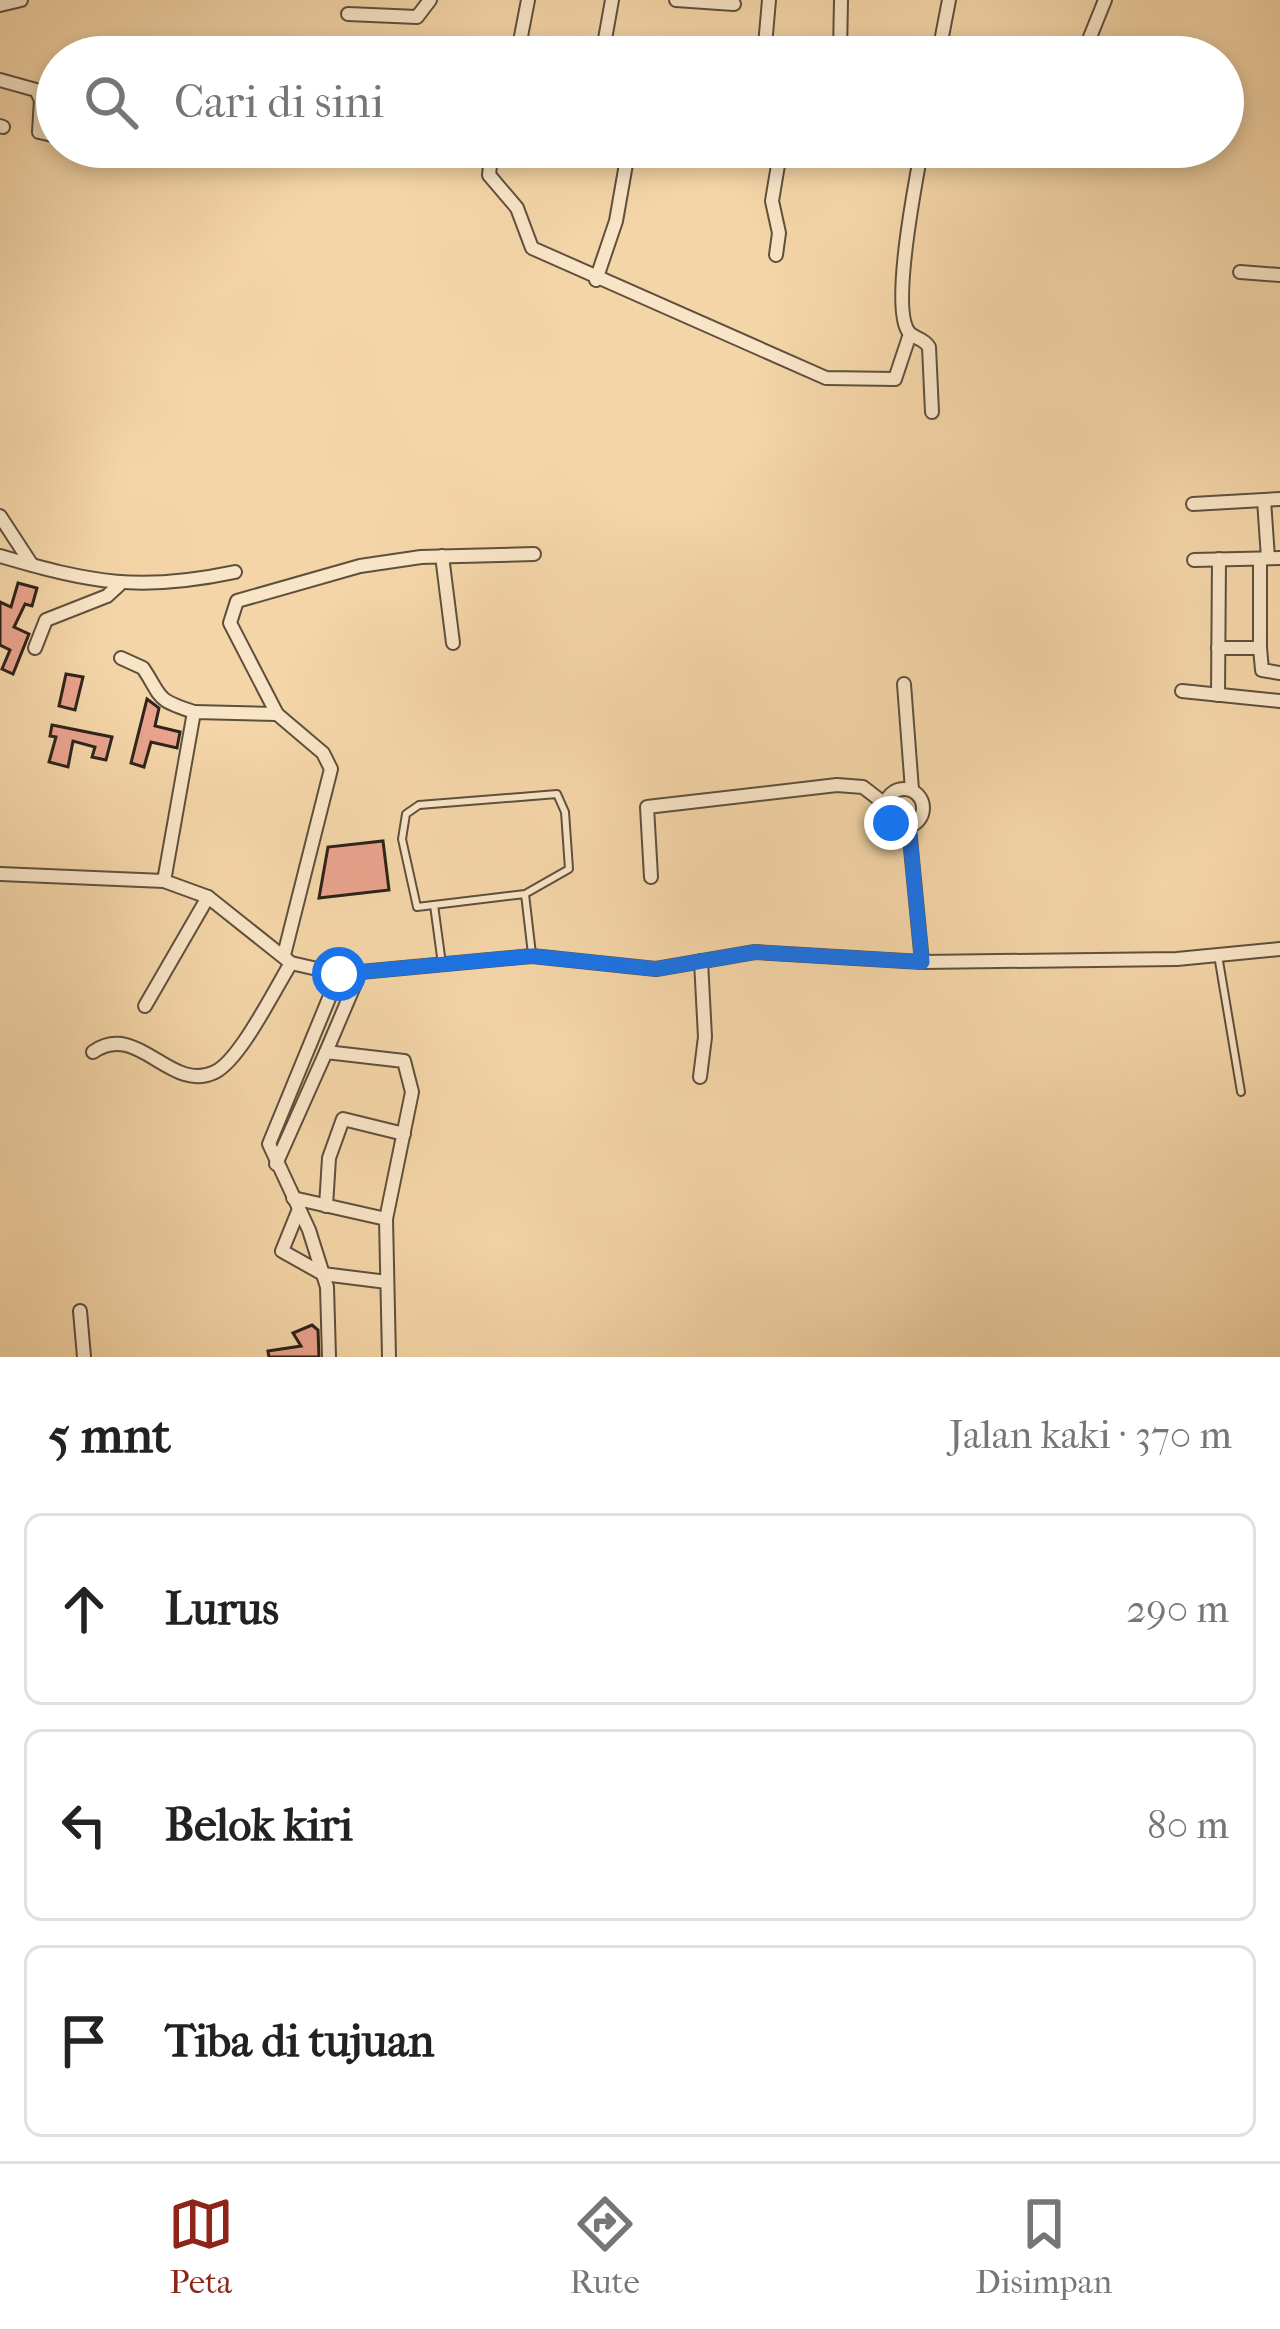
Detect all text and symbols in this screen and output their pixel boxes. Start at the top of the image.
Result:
search box [36,36,1244,168]
icon: search [78,69,144,135]
text: Cari di sini [174,76,384,129]
route end [864,796,918,850]
route start [312,947,366,1001]
text: 5 mnt [48,1405,171,1465]
text: Jalan kaki · 370 m [949,1412,1232,1458]
icon: ahead [51,1576,117,1642]
text: Lurus [165,1583,279,1636]
text: 290 m [1126,1586,1229,1632]
icon: left [51,1792,117,1858]
text: Belok kiri [165,1799,353,1852]
text: 80 m [1147,1802,1229,1848]
icon: arrive [51,2008,117,2074]
text: Tiba di tujuan [165,2015,434,2068]
tab: Peta [168,2191,234,2302]
tab: Rute [570,2191,640,2302]
tab: Disimpan [975,2191,1112,2302]

